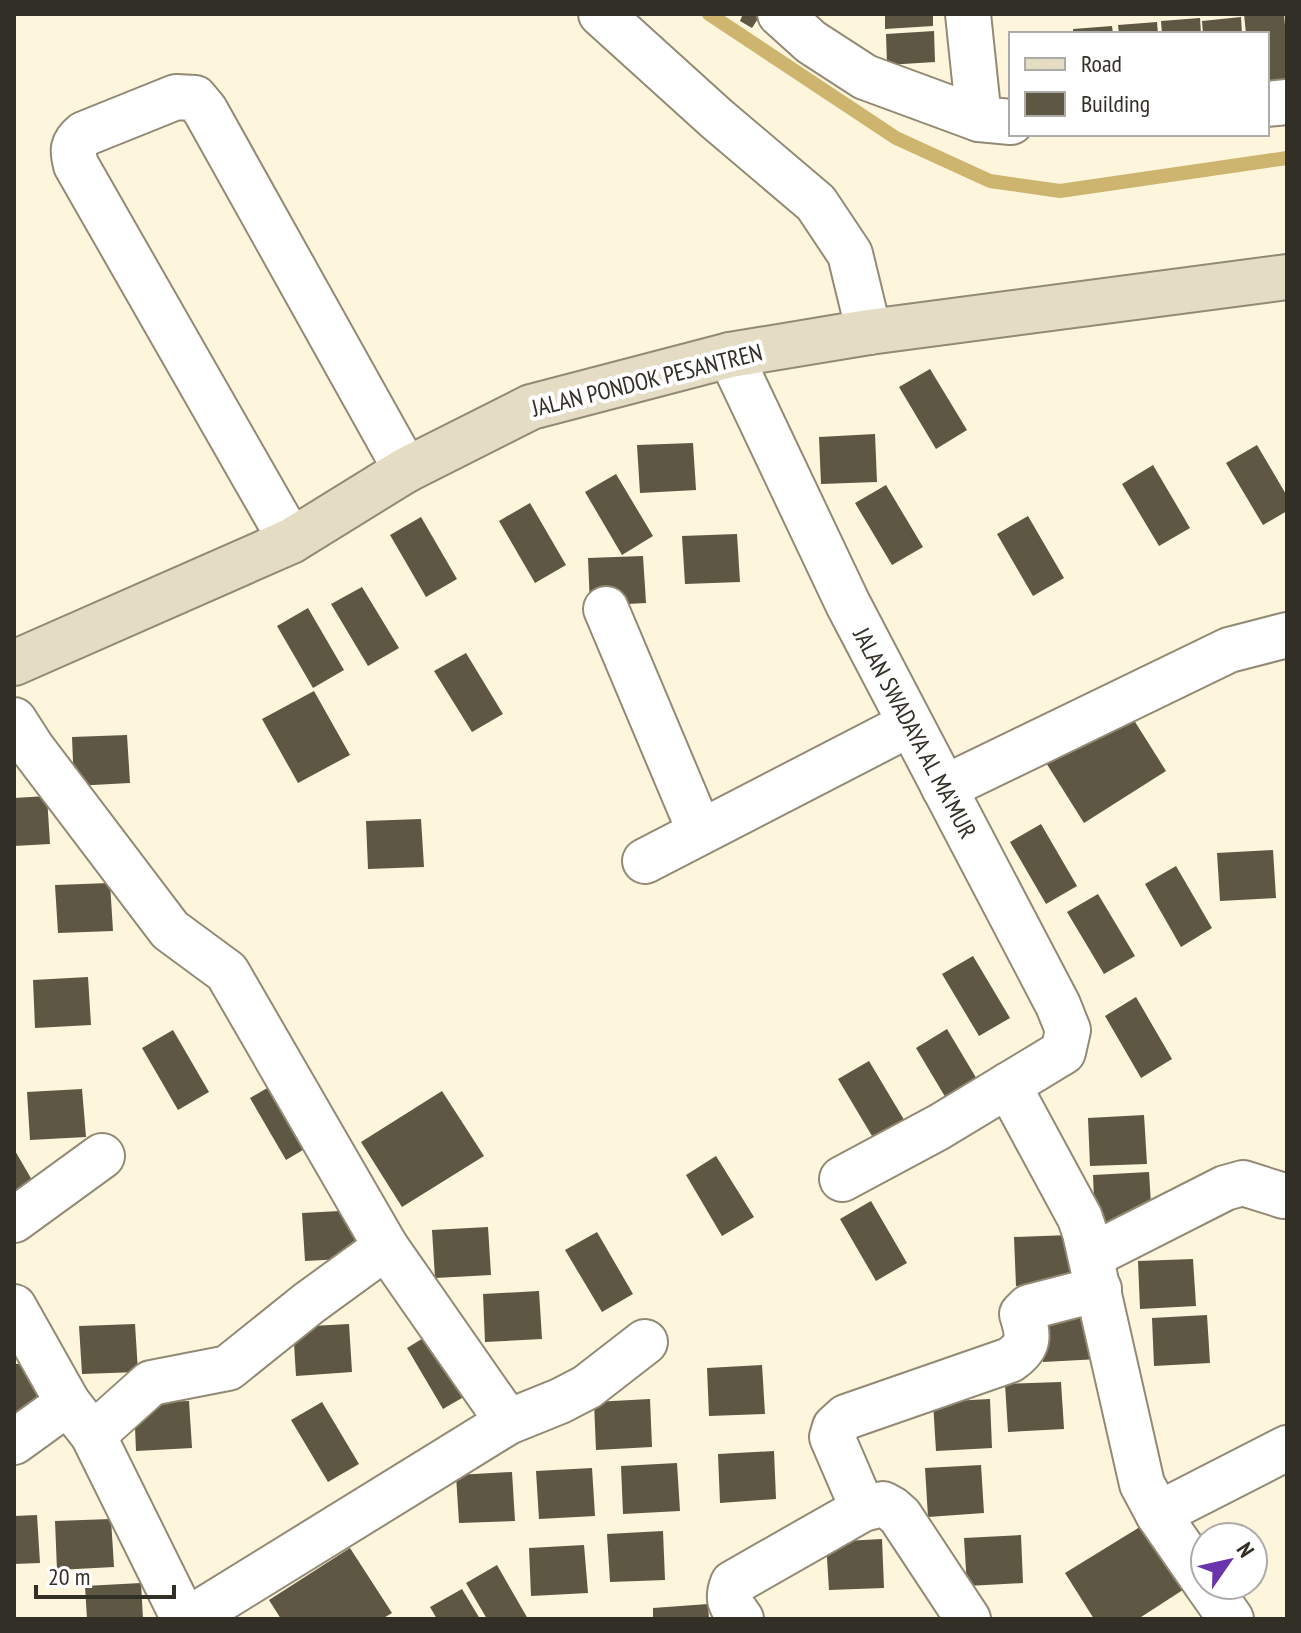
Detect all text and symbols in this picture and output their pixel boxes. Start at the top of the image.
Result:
legend [1009,32,1269,136]
text: Road [1081,48,1122,79]
text: Building [1081,88,1150,119]
street label: JALAN PONDOK PESANTREN [528,336,765,424]
street label: JALAN SWADAYA AL MA'MUR [846,621,984,844]
north arrow [1189,1521,1269,1601]
text: N [1231,1537,1261,1563]
scale bar [36,1549,174,1599]
text: 20 m [48,1561,90,1592]

